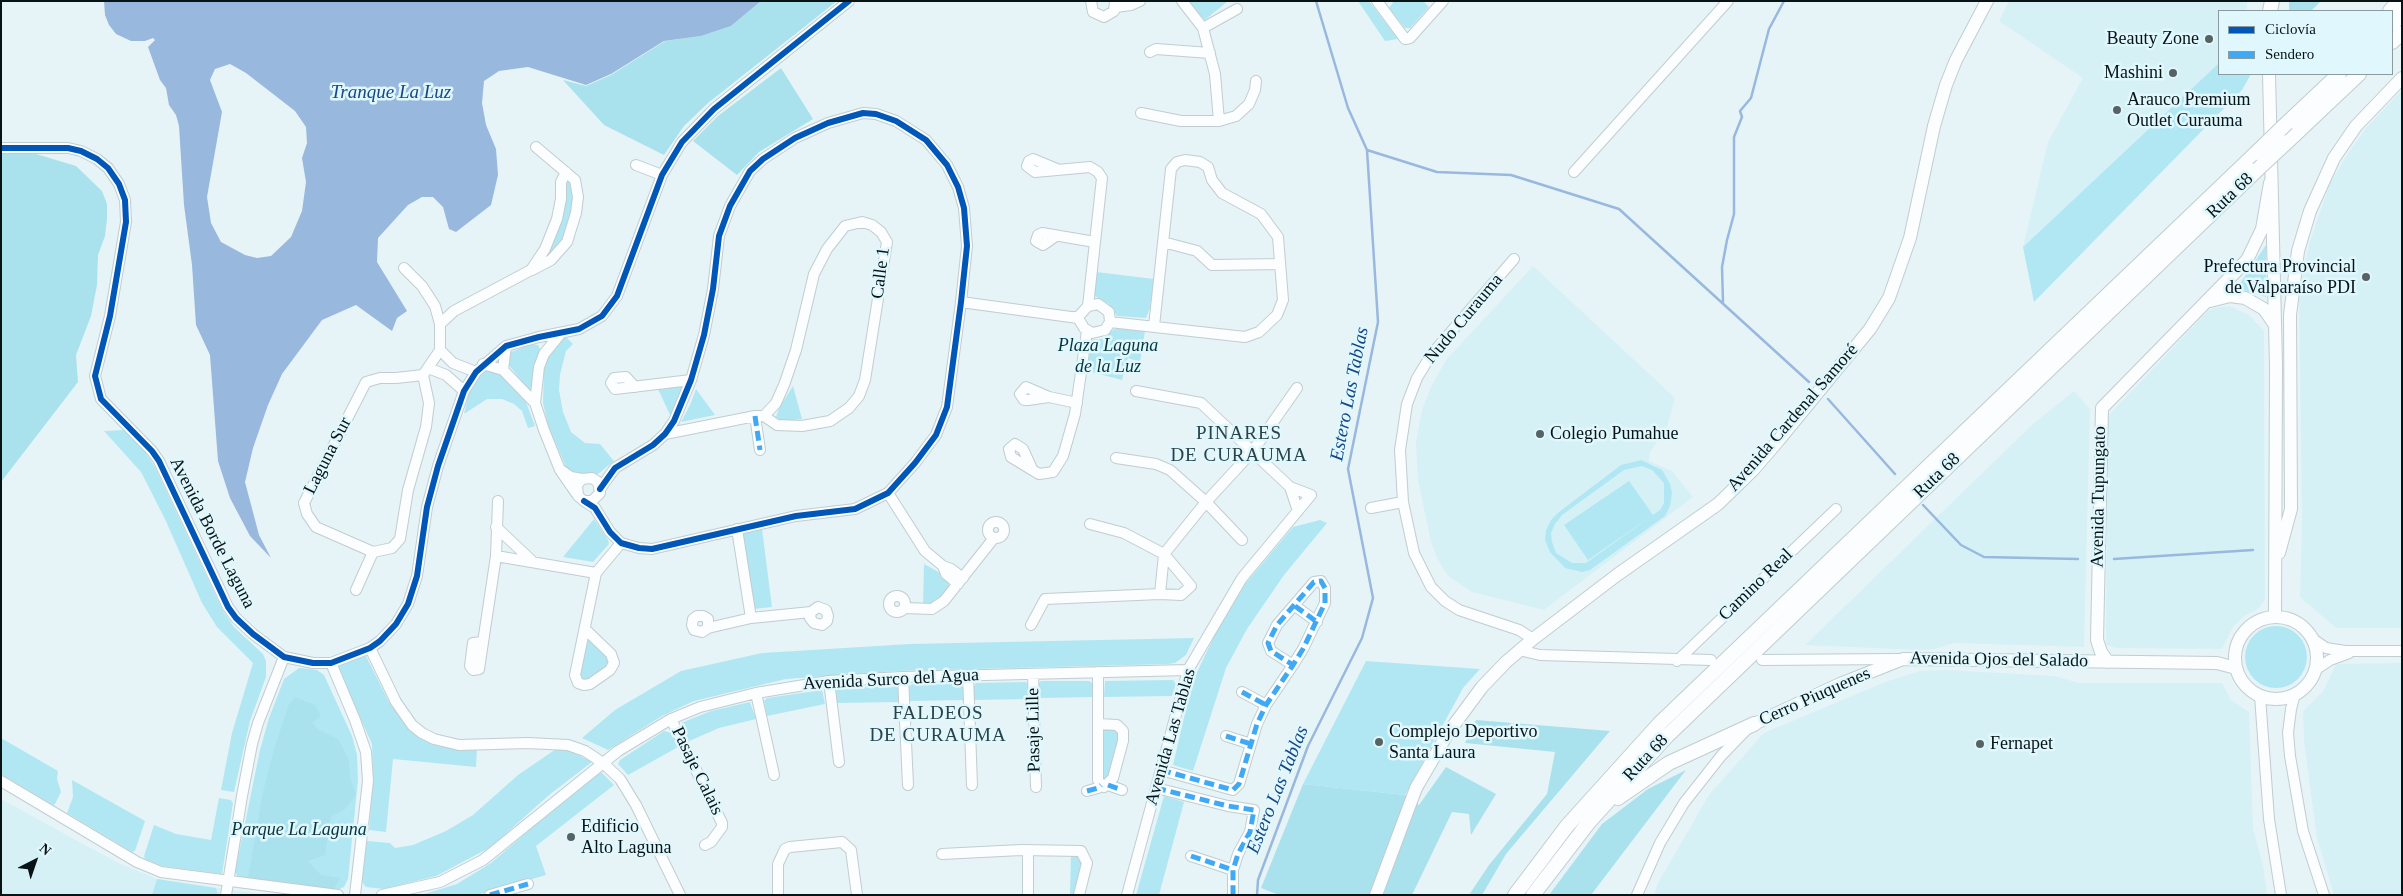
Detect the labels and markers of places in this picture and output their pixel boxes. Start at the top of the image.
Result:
place label: Beauty Zone [2107,28,2199,50]
marker: Beauty Zone [2203,33,2215,45]
place label: Mashini [2104,62,2163,84]
marker: Mashini [2167,67,2179,79]
place label: Arauco Premium Outlet Curauma [2127,89,2250,132]
marker: Arauco Premium Outlet Curauma [2111,104,2123,116]
place label: Prefectura Provincial de Valparaíso PDI [2204,256,2356,298]
marker: Prefectura Provincial de Valparaíso PDI [2360,271,2372,283]
place label: Colegio Pumahue [1550,423,1678,445]
marker: Colegio Pumahue [1534,428,1546,440]
place label: Complejo Deportivo Santa Laura [1389,721,1537,764]
place label: Fernapet [1990,733,2053,755]
marker: Complejo Deportivo Santa Laura [1373,736,1385,748]
marker: Fernapet [1974,738,1986,750]
place label: Edificio Alto Laguna [581,816,671,859]
marker: Edificio Alto Laguna [565,831,577,843]

